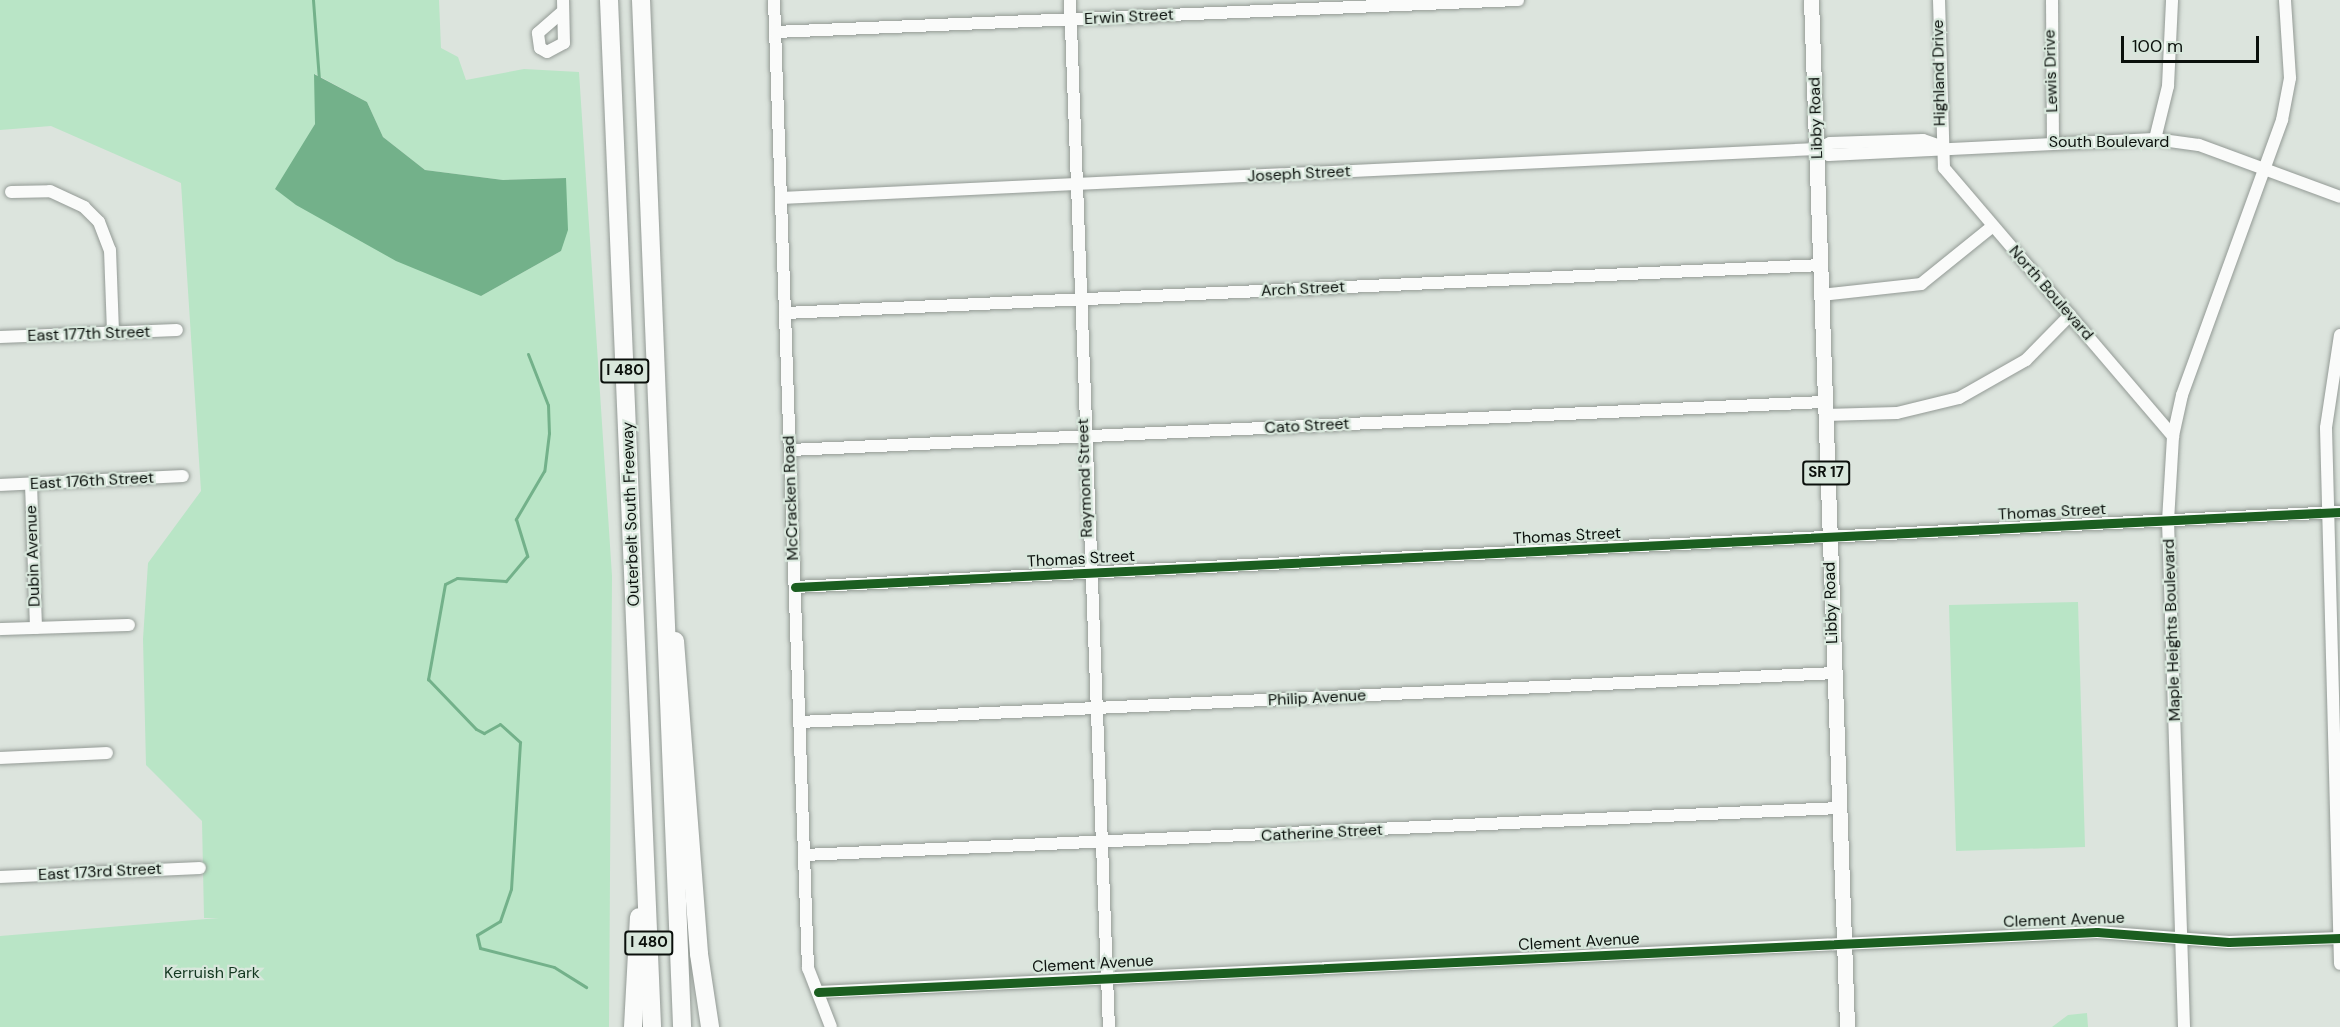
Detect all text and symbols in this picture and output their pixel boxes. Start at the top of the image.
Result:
street label: Erwin Street [1084,5,1174,29]
street label: Highland Drive [1928,20,1950,126]
scale bar [2124,24,2262,62]
street label: Lewis Drive [2040,29,2062,113]
text: 100 m [2132,34,2183,58]
street label: Libby Road [1805,77,1827,159]
street label: South Boulevard [2049,132,2169,152]
street label: Joseph Street [1247,162,1351,186]
street label: North Boulevard [2005,242,2097,344]
street label: Arch Street [1260,277,1346,301]
street label: East 177th Street [27,322,151,346]
road number: I 480 [600,359,650,383]
street label: Cato Street [1264,414,1350,438]
street label: Raymond Street [1073,418,1097,538]
street label: Outerbelt South Freeway [618,421,644,607]
street label: McCracken Road [779,435,803,561]
road number: SR 17 [1802,461,1850,485]
street label: East 176th Street [29,468,155,494]
street label: Thomas Street [1997,500,2107,524]
street label: Dubin Avenue [22,505,44,607]
street label: Thomas Street [1512,524,1622,548]
street label: Maple Heights Boulevard [2159,538,2185,722]
street label: Thomas Street [1026,547,1136,571]
street label: Libby Road [1820,562,1842,644]
street label: Philip Avenue [1267,686,1367,710]
street label: Catherine Street [1261,820,1383,846]
street label: East 173rd Street [38,859,162,885]
street label: Clement Avenue [2003,908,2125,932]
street label: Clement Avenue [1518,929,1640,955]
road number: I 480 [624,931,674,955]
street label: Clement Avenue [1032,951,1154,977]
park label: Kerruish Park [164,963,260,983]

